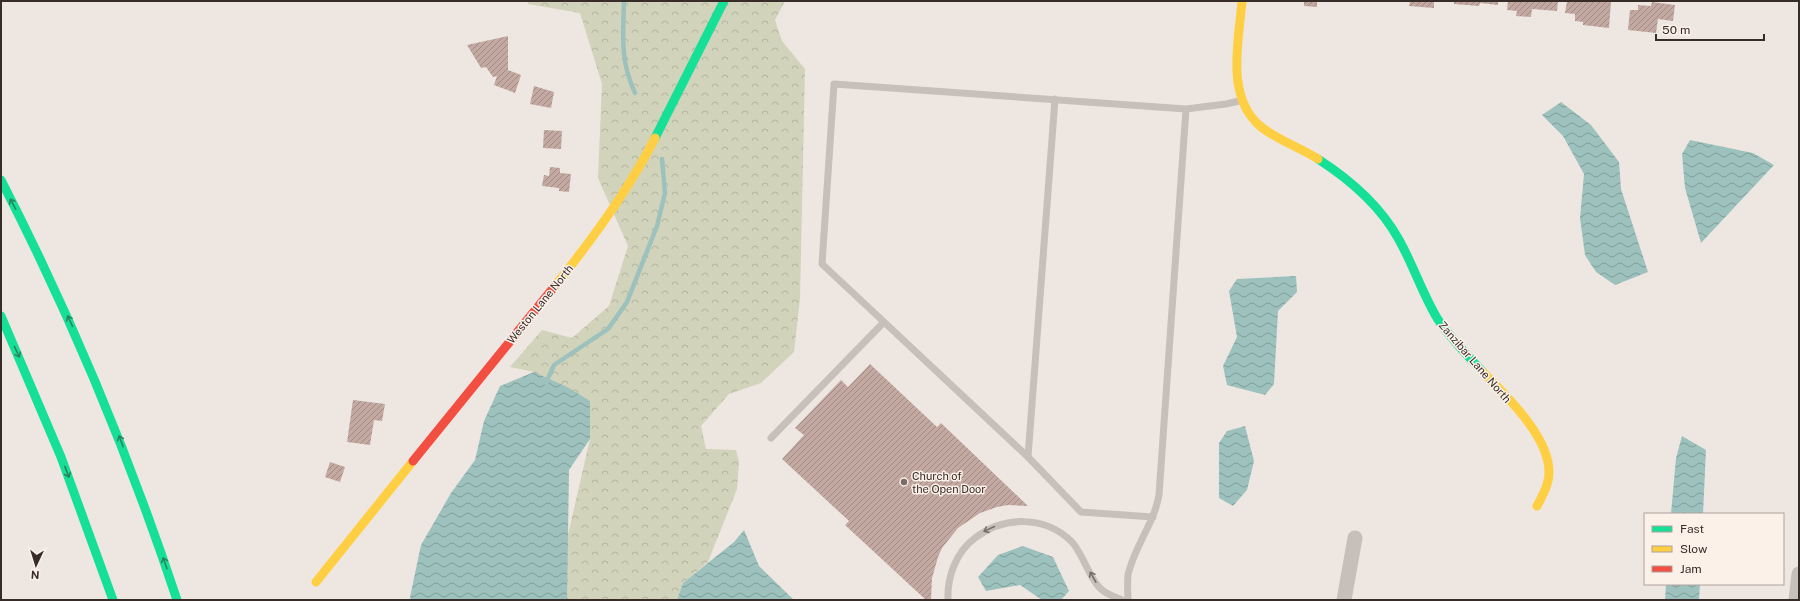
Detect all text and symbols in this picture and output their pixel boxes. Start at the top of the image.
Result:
scale bar [1656,16,1764,42]
text: 50 m [1662,23,1690,37]
one-way arrow [9,198,17,210]
street label: Weston Lane North [505,262,575,346]
one-way arrow [66,315,73,327]
street label: Zanzibar Lane North [1436,319,1514,405]
one-way arrow [14,346,21,358]
one-way arrow [116,435,124,447]
one-way arrow [64,465,72,477]
place label: Church of the Open Door [912,470,986,495]
marker: Church of the Open Door [899,477,909,487]
legend [1644,513,1784,585]
text: Fast [1680,522,1705,536]
one-way arrow [983,526,995,533]
text: Slow [1680,542,1708,556]
north arrow [16,545,56,585]
one-way arrow [160,557,168,569]
text: Jam [1680,562,1702,576]
text: N [31,569,40,581]
one-way arrow [1089,571,1096,583]

